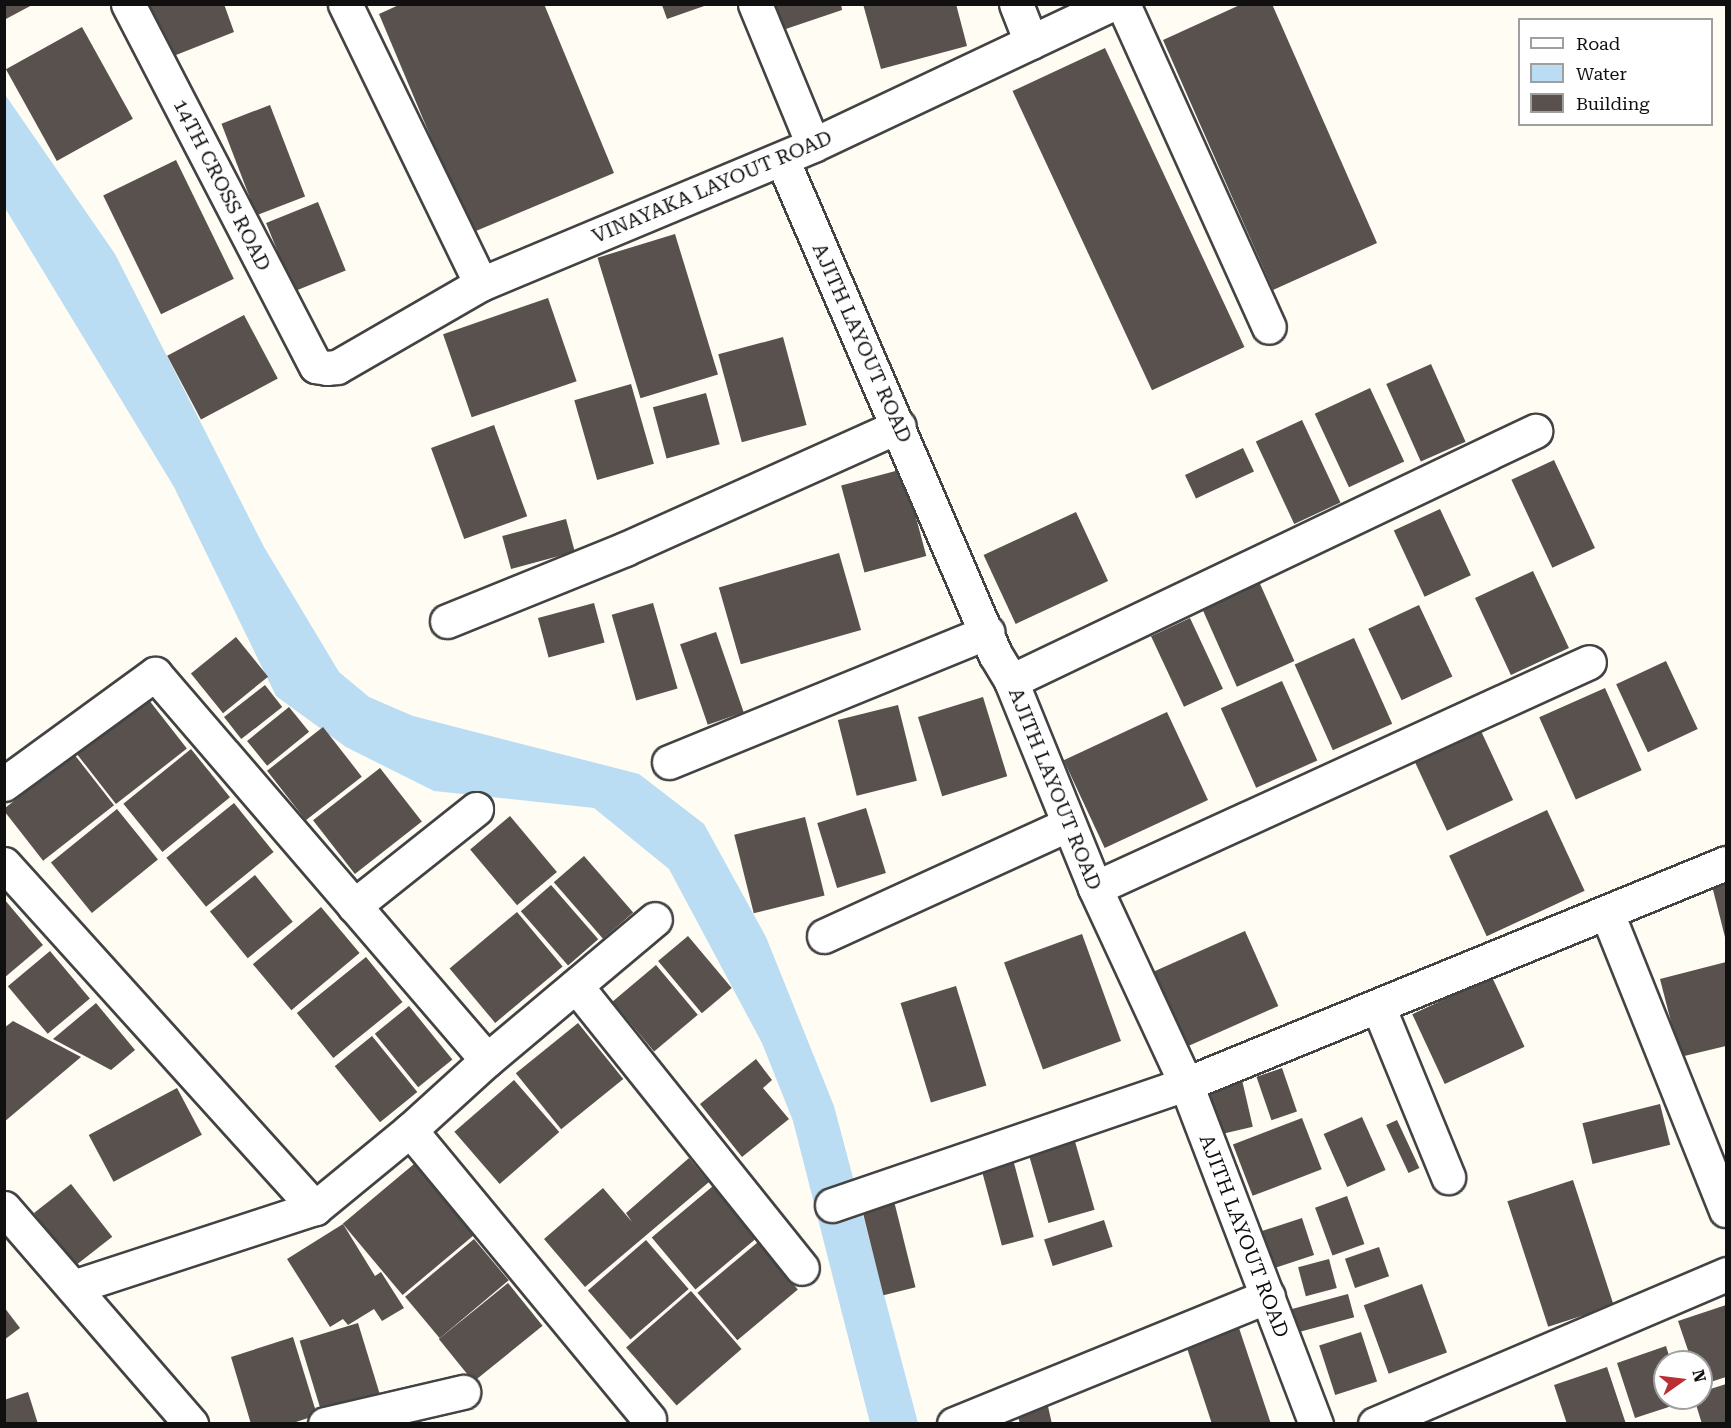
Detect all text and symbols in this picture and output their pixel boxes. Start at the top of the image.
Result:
legend [1518,18,1713,126]
text: Road [1576,33,1620,54]
text: Water [1576,63,1627,84]
text: Building [1576,93,1650,114]
street label: 14TH CROSS ROAD [168,95,276,275]
street label: VINAYAKA LAYOUT ROAD [589,126,835,248]
street label: AJITH LAYOUT ROAD [807,240,917,446]
street label: AJITH LAYOUT ROAD [1003,685,1107,893]
street label: AJITH LAYOUT ROAD [1194,1131,1294,1341]
north arrow [1653,1350,1713,1410]
text: N [1688,1368,1710,1384]

